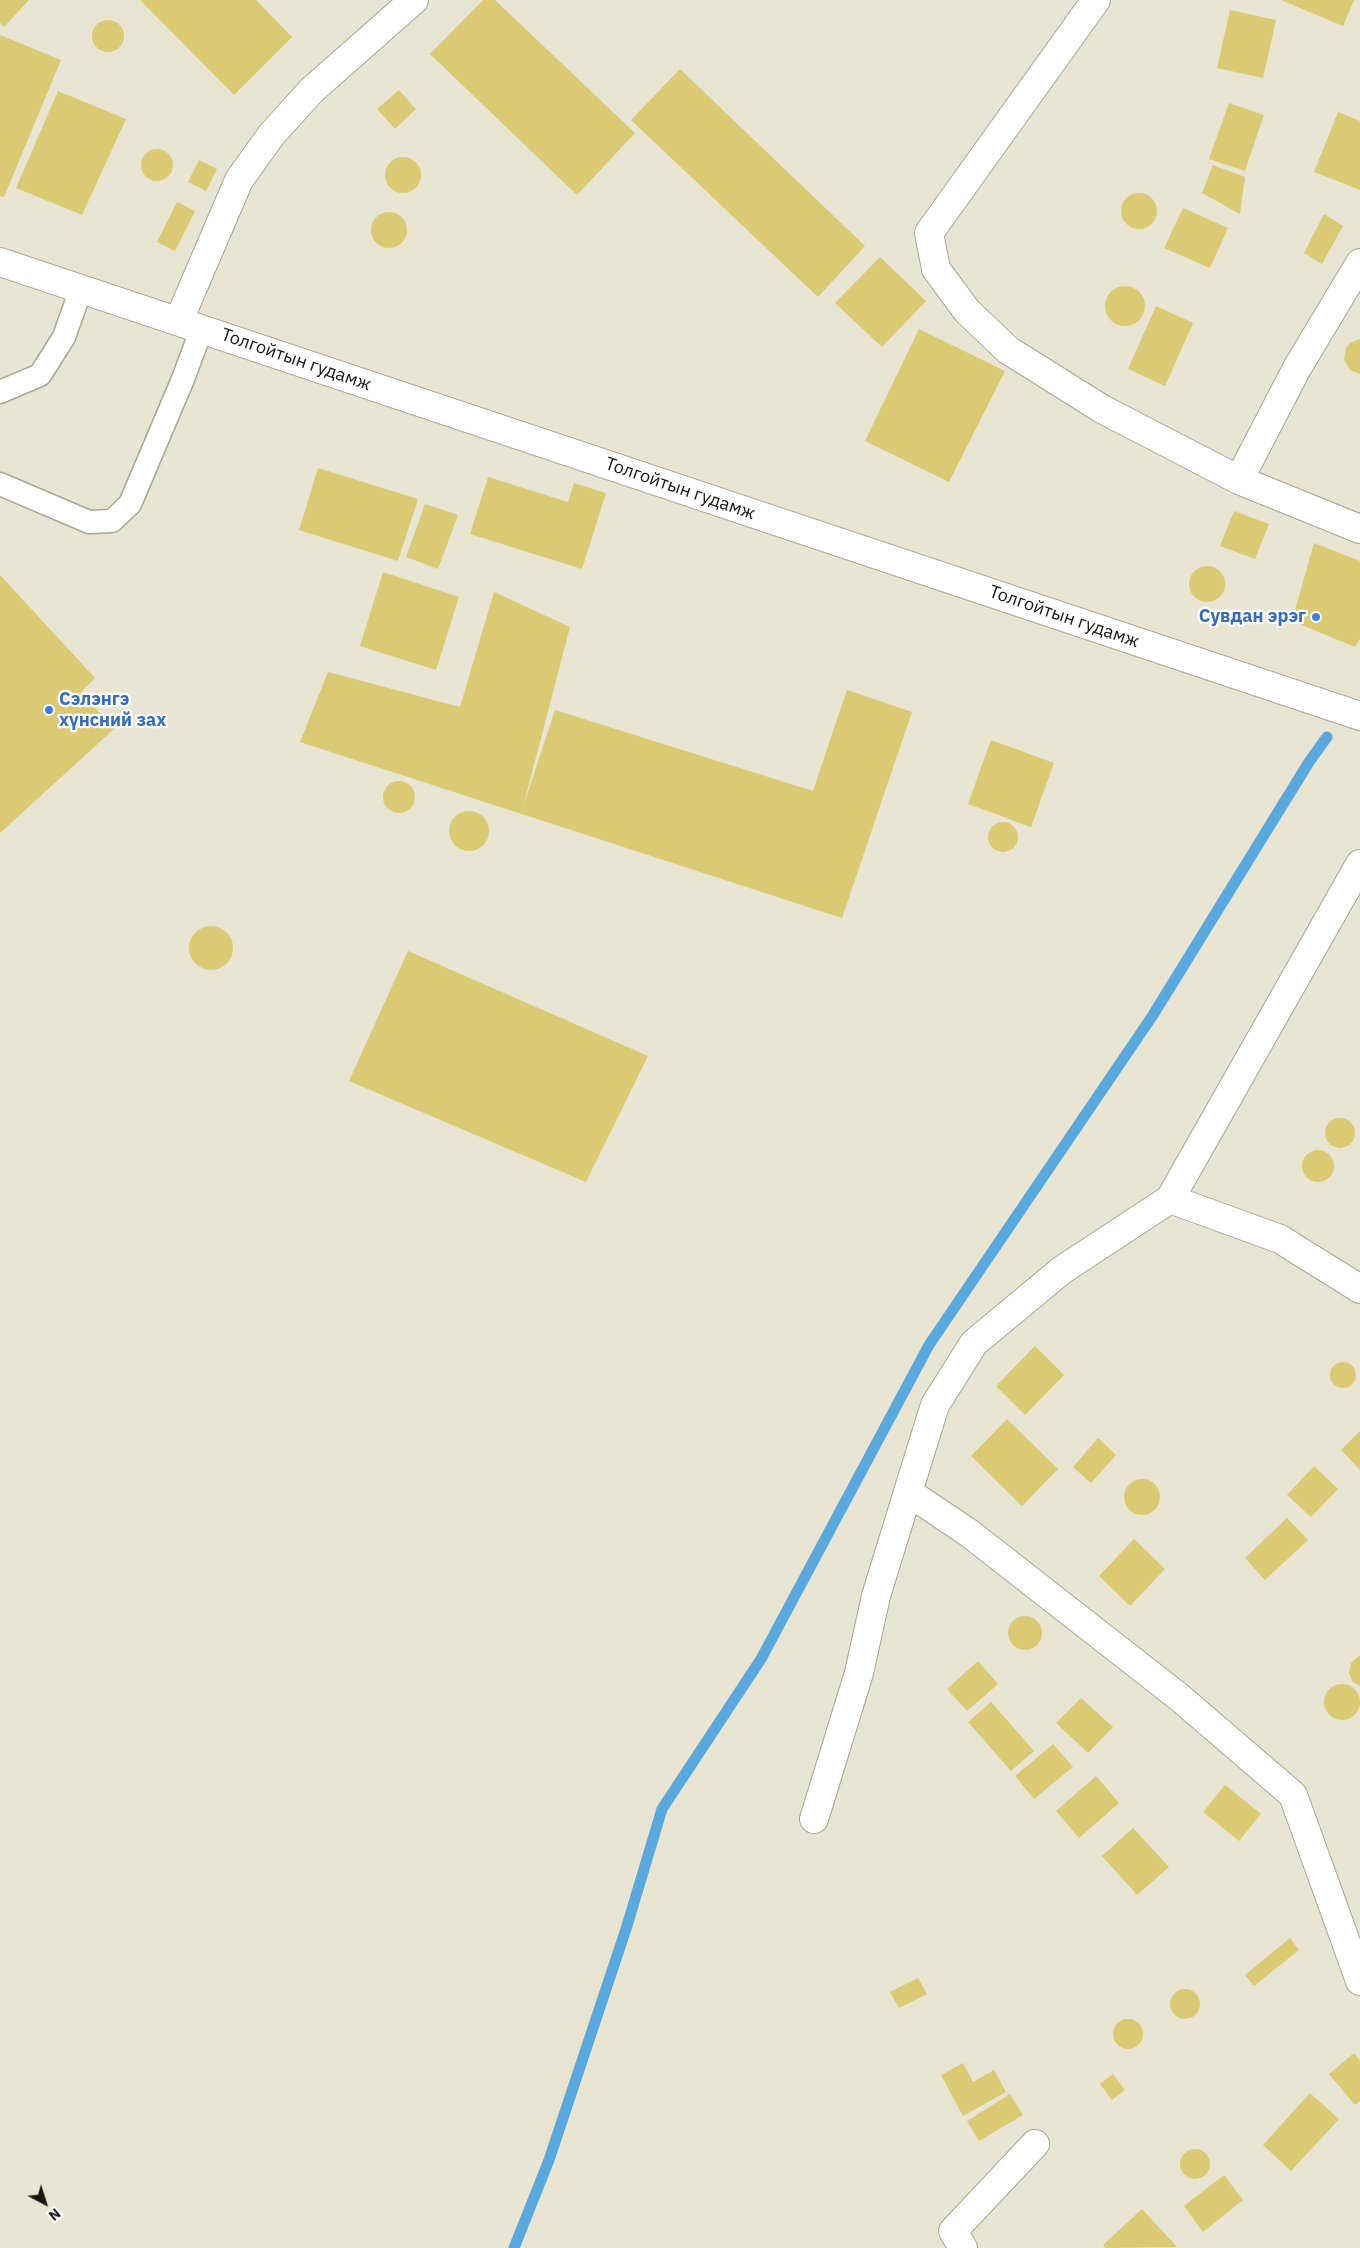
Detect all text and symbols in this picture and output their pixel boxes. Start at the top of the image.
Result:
street label: Толгойтын гудамж [218,324,374,396]
street label: Толгойтын гудамж [602,453,758,525]
street label: Толгойтын гудамж [986,581,1142,653]
place label: Сувдан эрэг [1199,606,1306,628]
marker: Сувдан эрэг [1310,611,1322,623]
place label: Сэлэнгэ хүнсний зах [59,689,166,732]
marker: Сэлэнгэ хүнсний зах [43,704,55,716]
north arrow [20,2178,70,2228]
text: N [45,2204,64,2225]

